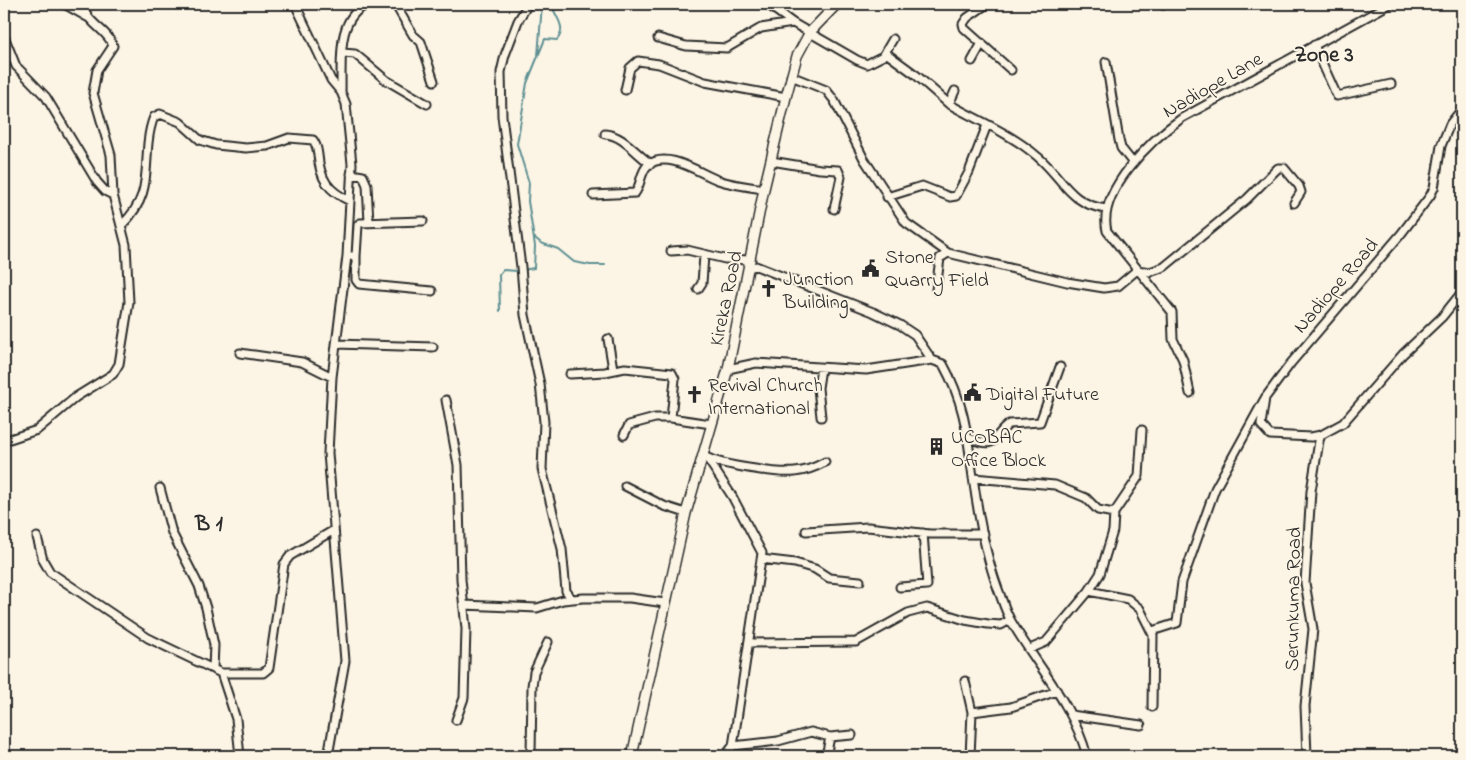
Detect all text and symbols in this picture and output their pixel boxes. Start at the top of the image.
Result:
district label: Zone 3 [1294,40,1354,72]
street label: Nadiope Lane [1158,46,1269,127]
street label: Nadiope Road [1287,233,1387,341]
place label: Stone Quarry Field [885,244,989,296]
street label: Kireka Road [703,248,752,349]
public building icon: Stone Quarry Field [861,258,881,278]
place label: Junction Building [782,266,854,319]
church icon: Junction Building [759,279,779,299]
place label: Revival Church International [708,372,823,424]
place label: Digital Future [985,381,1099,411]
public building icon: Digital Future [962,383,982,403]
church icon: Revival Church International [684,385,704,405]
place label: UCOBAC Office Block [951,424,1046,476]
building icon: UCOBAC Office Block [927,437,947,457]
district label: B 1 [194,509,223,541]
street label: Serunkuma Road [1279,527,1310,671]

